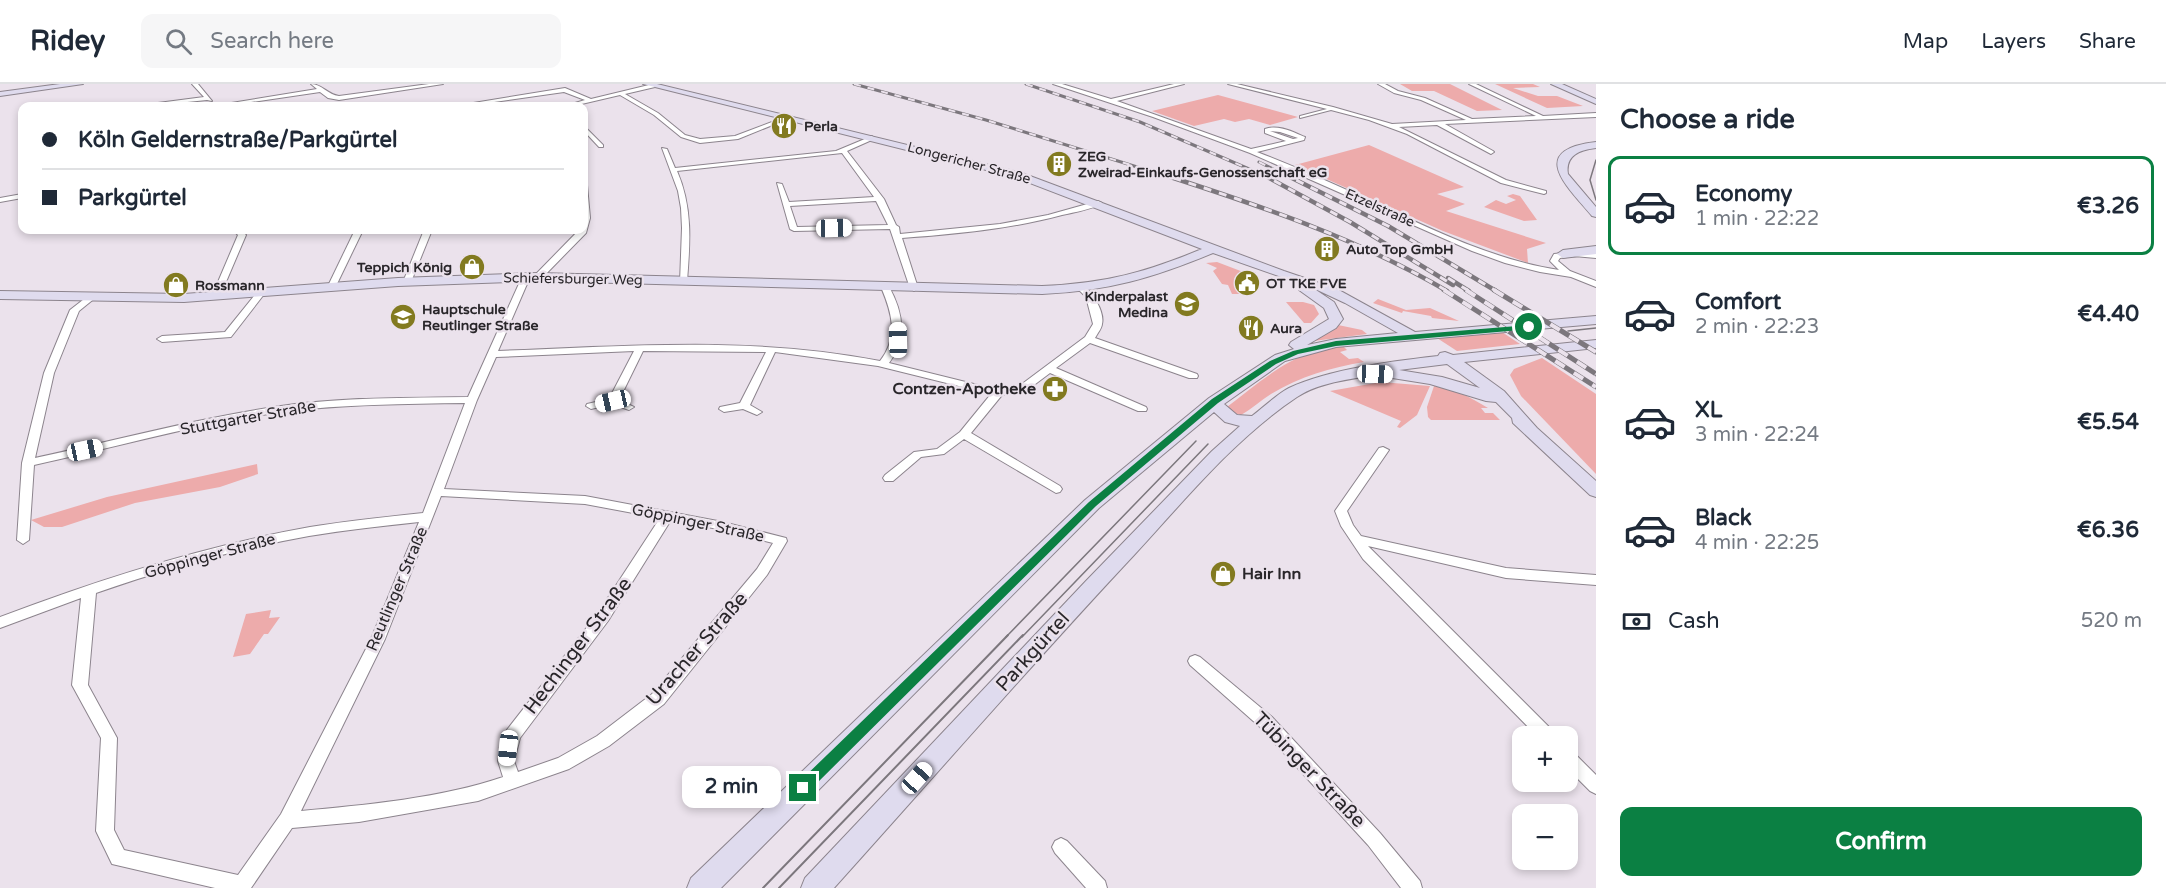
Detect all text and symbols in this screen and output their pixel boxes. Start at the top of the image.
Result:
search box [141,14,561,68]
text: Ridey [30,24,105,58]
icon: search [162,25,195,58]
text: Search here [210,28,334,54]
text: Map [1903,29,1948,54]
text: Layers [1981,29,2046,54]
text: Share [2079,29,2136,54]
text: Choose a ride [1620,103,1795,136]
restaurant icon: Perla [769,111,799,141]
place label: Perla [804,118,838,135]
text: Köln Geldernstraße/Parkgürtel [78,127,397,153]
street label: Longericher Straße [905,138,1033,188]
place label: ZEG Zweirad-Einkaufs-Genossenschaft eG [1078,148,1327,181]
building icon: ZEG Zweirad-Einkaufs-Genossenschaft eG [1044,149,1074,179]
icon: car [1623,179,1677,233]
text: Economy [1695,181,1792,207]
text: Parkgürtel [78,185,187,211]
street label: Etzelstraße [1343,185,1417,231]
text: €3.26 [2077,193,2139,219]
text: 1 min · 22:22 [1695,207,1819,231]
car [816,219,852,237]
building icon: Auto Top GmbH [1312,234,1342,264]
place label: Auto Top GmbH [1346,241,1453,258]
shop icon: Teppich König [457,252,487,282]
place label: Teppich König [356,259,452,276]
public building icon: OT TKE FVE [1232,268,1262,298]
street label: Schiefersburger Weg [503,269,643,289]
shop icon: Rossmann [161,270,191,300]
place label: OT TKE FVE [1266,275,1347,292]
place label: Rossmann [195,277,265,294]
icon: car [1623,287,1677,341]
place label: Kinderpalast Medina [1084,288,1169,321]
school or university icon: Kinderpalast Medina [1172,289,1202,319]
text: Comfort [1695,289,1781,315]
place label: Hauptschule Reutlinger Straße [422,301,538,334]
text: €4.40 [2077,301,2139,327]
school or university icon: Hauptschule Reutlinger Straße [388,302,418,332]
restaurant icon: Aura [1236,313,1266,343]
route start [1515,313,1542,340]
text: 2 min · 22:23 [1695,315,1819,339]
place label: Aura [1270,320,1302,337]
car [889,322,907,358]
car [1357,364,1393,384]
pharmacy icon: Contzen-Apotheke [1040,374,1070,404]
place label: Contzen-Apotheke [893,379,1036,399]
car [593,388,633,414]
icon: car [1623,395,1677,449]
street label: Stuttgarter Straße [179,396,317,440]
text: XL [1695,397,1722,423]
text: €5.54 [2077,409,2139,435]
text: 3 min · 22:24 [1695,423,1819,447]
car [66,437,104,463]
street label: Göppinger Straße [630,499,766,547]
icon: car [1623,503,1677,557]
text: Black [1695,505,1752,531]
text: €6.36 [2077,517,2139,543]
street label: Reutlinger Straße [362,524,432,654]
street label: Göppinger Straße [142,529,278,583]
text: 4 min · 22:25 [1695,531,1819,555]
shop icon: Hair Inn [1208,559,1238,589]
place label: Hair Inn [1242,564,1301,584]
street label: Hechinger Straße [519,573,637,719]
street label: Uracher Straße [641,587,753,711]
icon: cash [1620,605,1653,638]
street label: Parkgürtel [991,607,1075,697]
text: Cash [1668,608,1720,634]
text: 520 m [2081,609,2142,633]
street label: Tübinger Straße [1248,707,1370,833]
map controls [1512,726,1578,870]
button: + [1512,726,1578,792]
car [497,729,519,767]
car [898,759,936,797]
callout: 2 min [683,767,782,809]
route end [789,774,816,801]
text: 2 min [705,775,758,799]
button: − [1512,804,1578,870]
button: Confirm [1620,807,2142,876]

